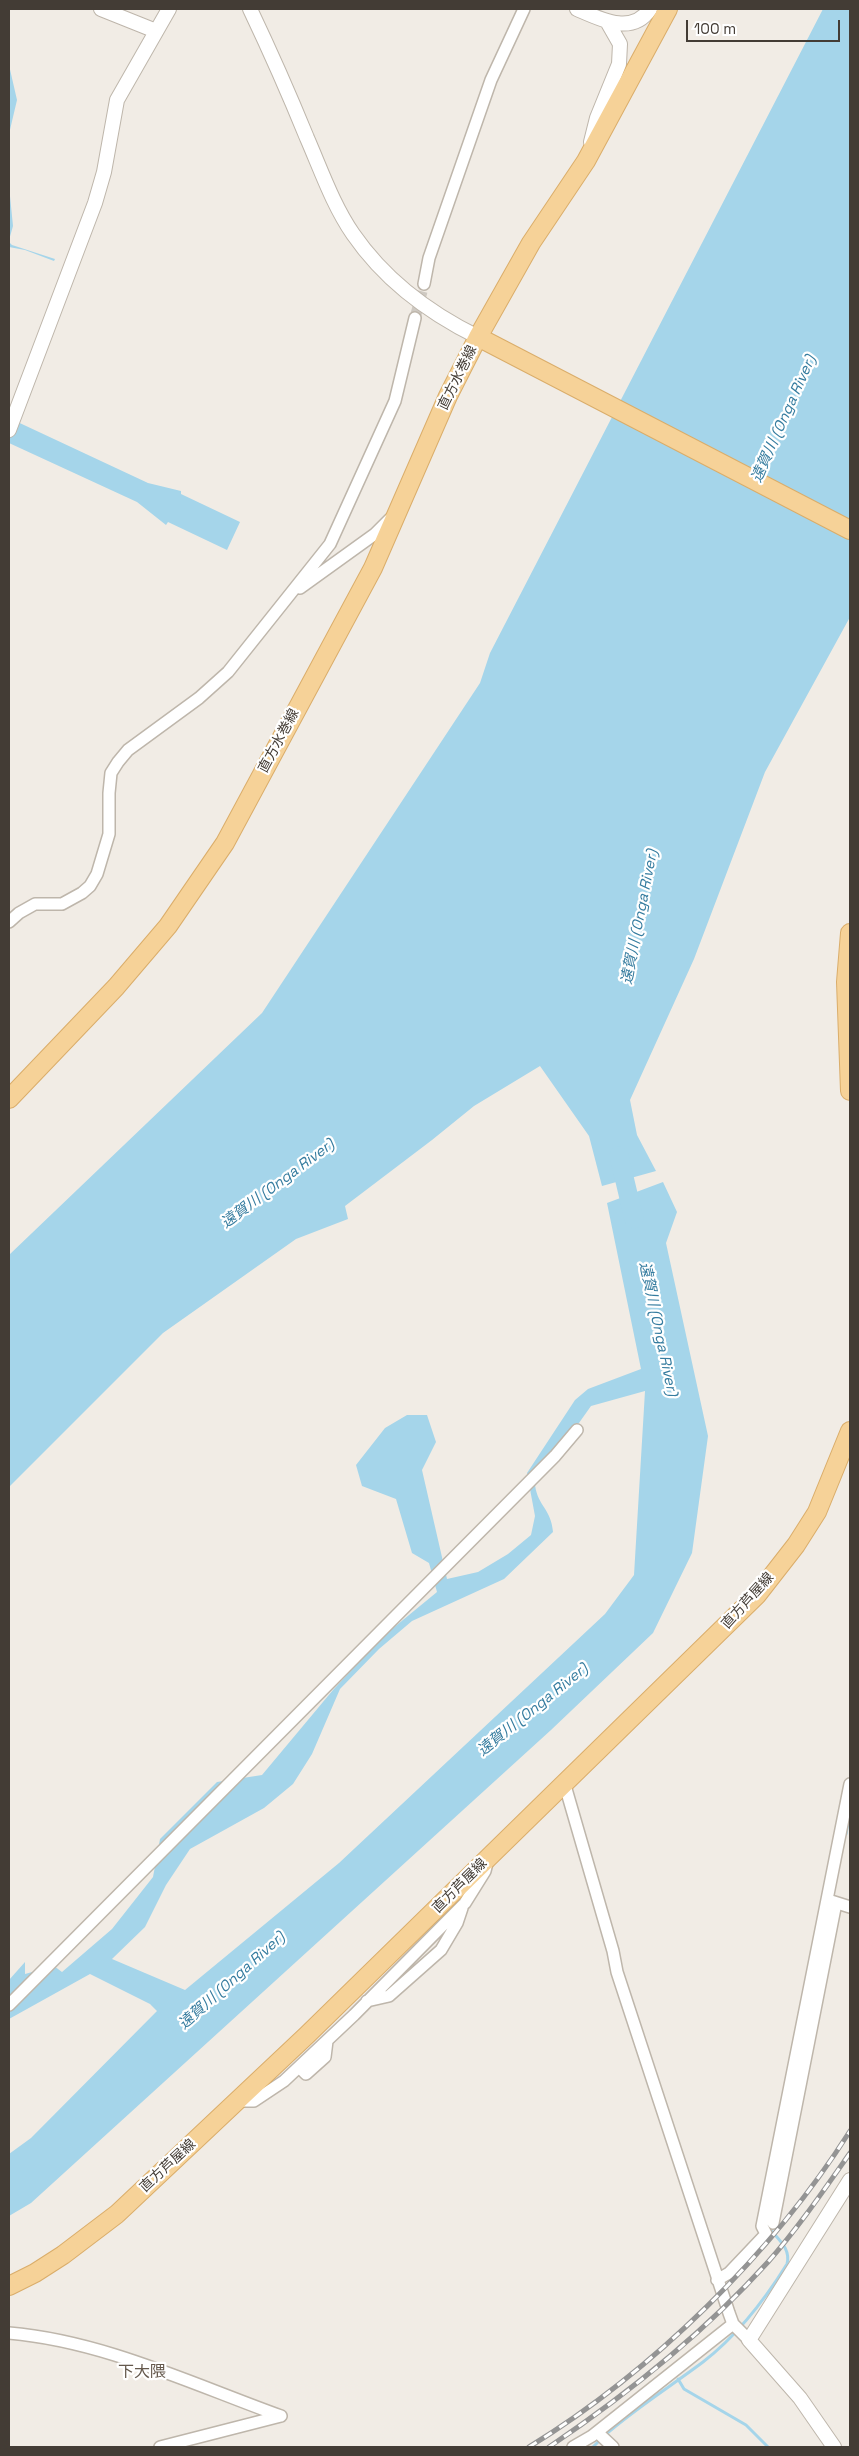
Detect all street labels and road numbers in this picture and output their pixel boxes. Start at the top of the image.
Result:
street label: 直方水巻線 [435,343,481,413]
street label: 直方水巻線 [255,706,303,776]
street label: 直方芦屋線 [718,1569,778,1633]
street label: 直方芦屋線 [429,1855,491,1917]
street label: 直方芦屋線 [137,2136,199,2196]

